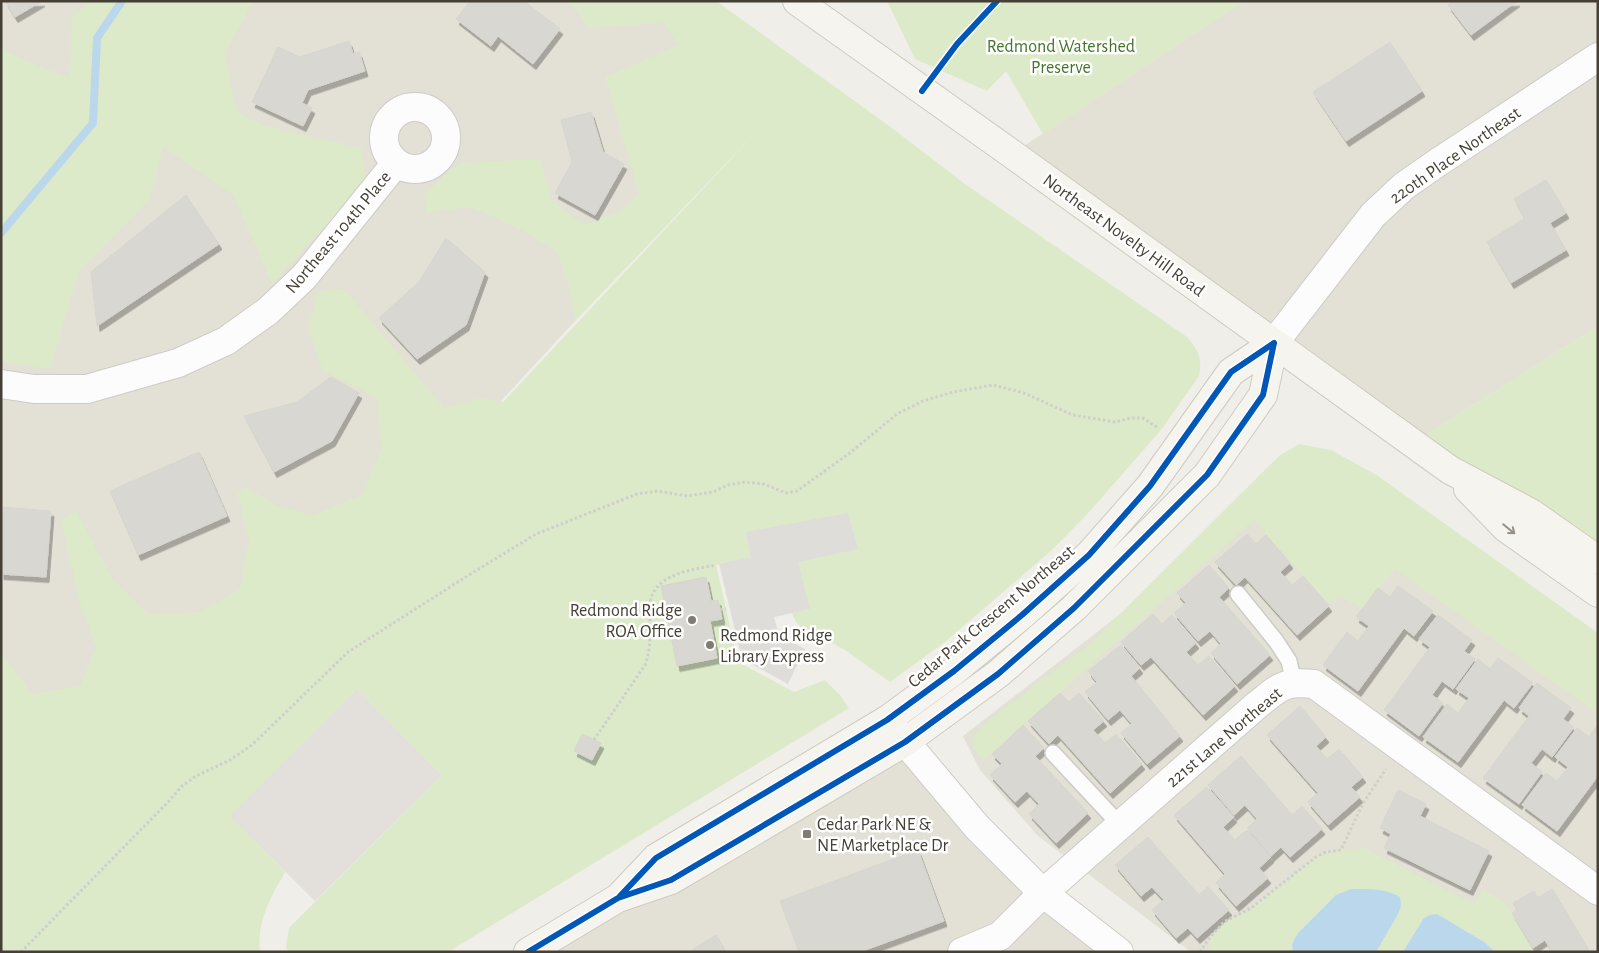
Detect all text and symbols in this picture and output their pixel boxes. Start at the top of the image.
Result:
park label: Redmond Watershed Preserve [987,38,1135,77]
street label: 220th Place Northeast [1387,104,1524,208]
street label: Northeast 104th Place [283,168,395,297]
street label: Northeast Novelty Hill Road [1039,171,1208,300]
one-way arrow [1502,523,1515,534]
street label: Cedar Park Crescent Northeast [905,542,1078,692]
place label: Redmond Ridge ROA Office [570,602,682,641]
marker: Redmond Ridge ROA Office [686,614,698,626]
place label: Redmond Ridge Library Express [720,627,832,666]
marker: Redmond Ridge Library Express [704,639,716,651]
street label: 221st Lane Northeast [1163,684,1286,791]
place label: Cedar Park NE & NE Marketplace Dr [817,816,949,855]
marker: Cedar Park NE & NE Marketplace Dr [801,828,813,840]

